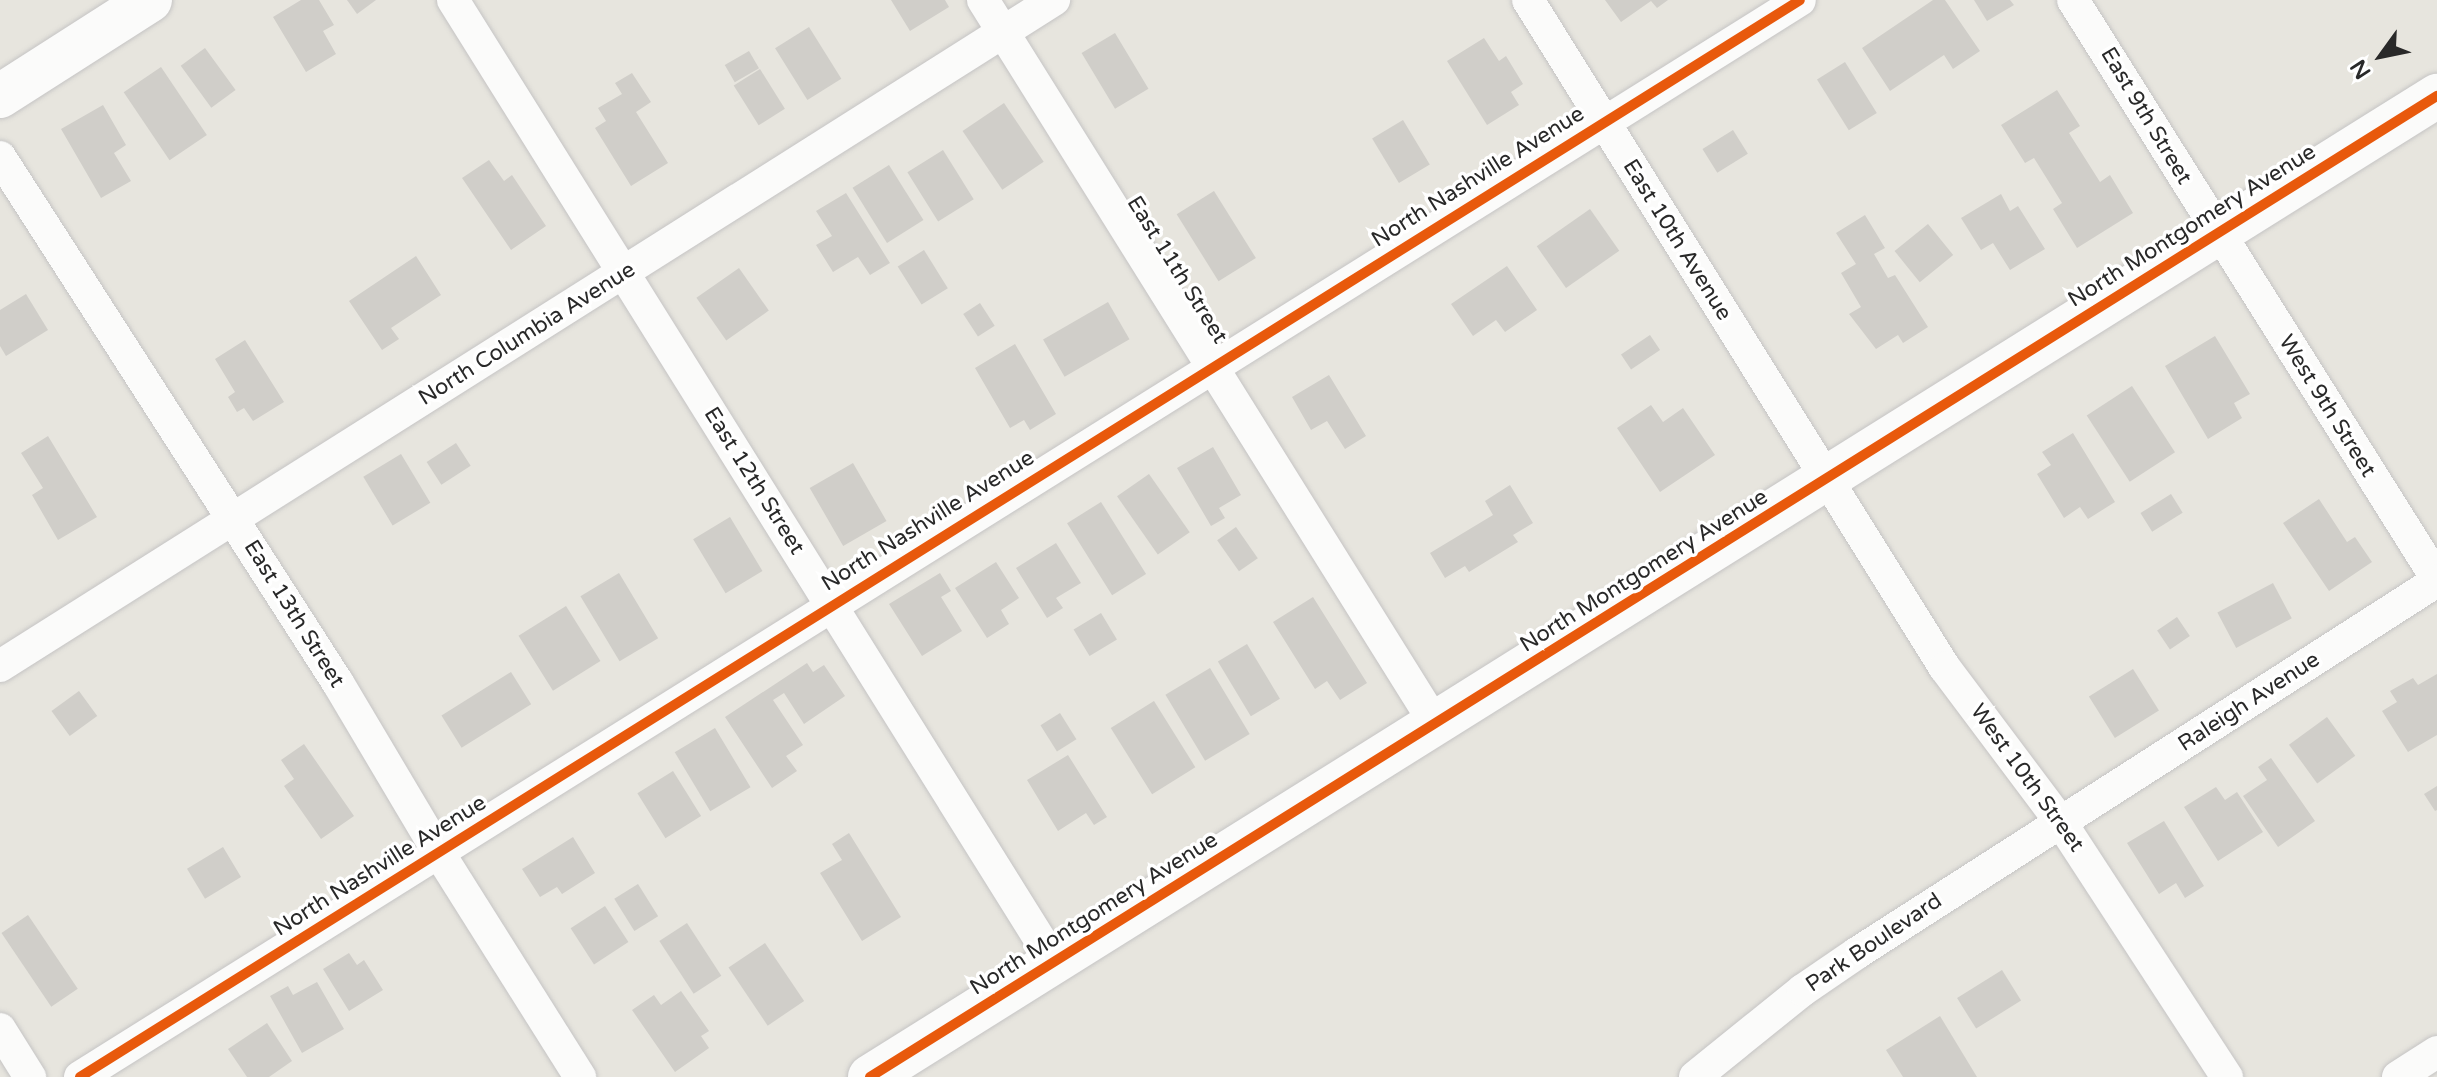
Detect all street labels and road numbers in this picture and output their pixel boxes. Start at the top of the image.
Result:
street label: East 9th Street [2095,43,2197,189]
street label: North Nashville Avenue [1367,101,1589,253]
street label: North Montgomery Avenue [2063,139,2321,313]
street label: East 10th Avenue [1617,155,1737,325]
street label: East 11th Street [1121,191,1233,349]
street label: North Columbia Avenue [414,256,640,412]
street label: West 9th Street [2273,330,2381,482]
street label: East 12th Street [698,402,810,560]
street label: North Nashville Avenue [817,445,1039,597]
street label: North Montgomery Avenue [1515,484,1773,658]
street label: East 13th Street [238,535,350,693]
street label: Raleigh Avenue [2173,646,2325,758]
street label: West 10th Street [1964,699,2090,857]
street label: North Nashville Avenue [269,790,491,942]
street label: North Montgomery Avenue [965,827,1223,1001]
street label: Park Boulevard [1801,888,1947,998]

